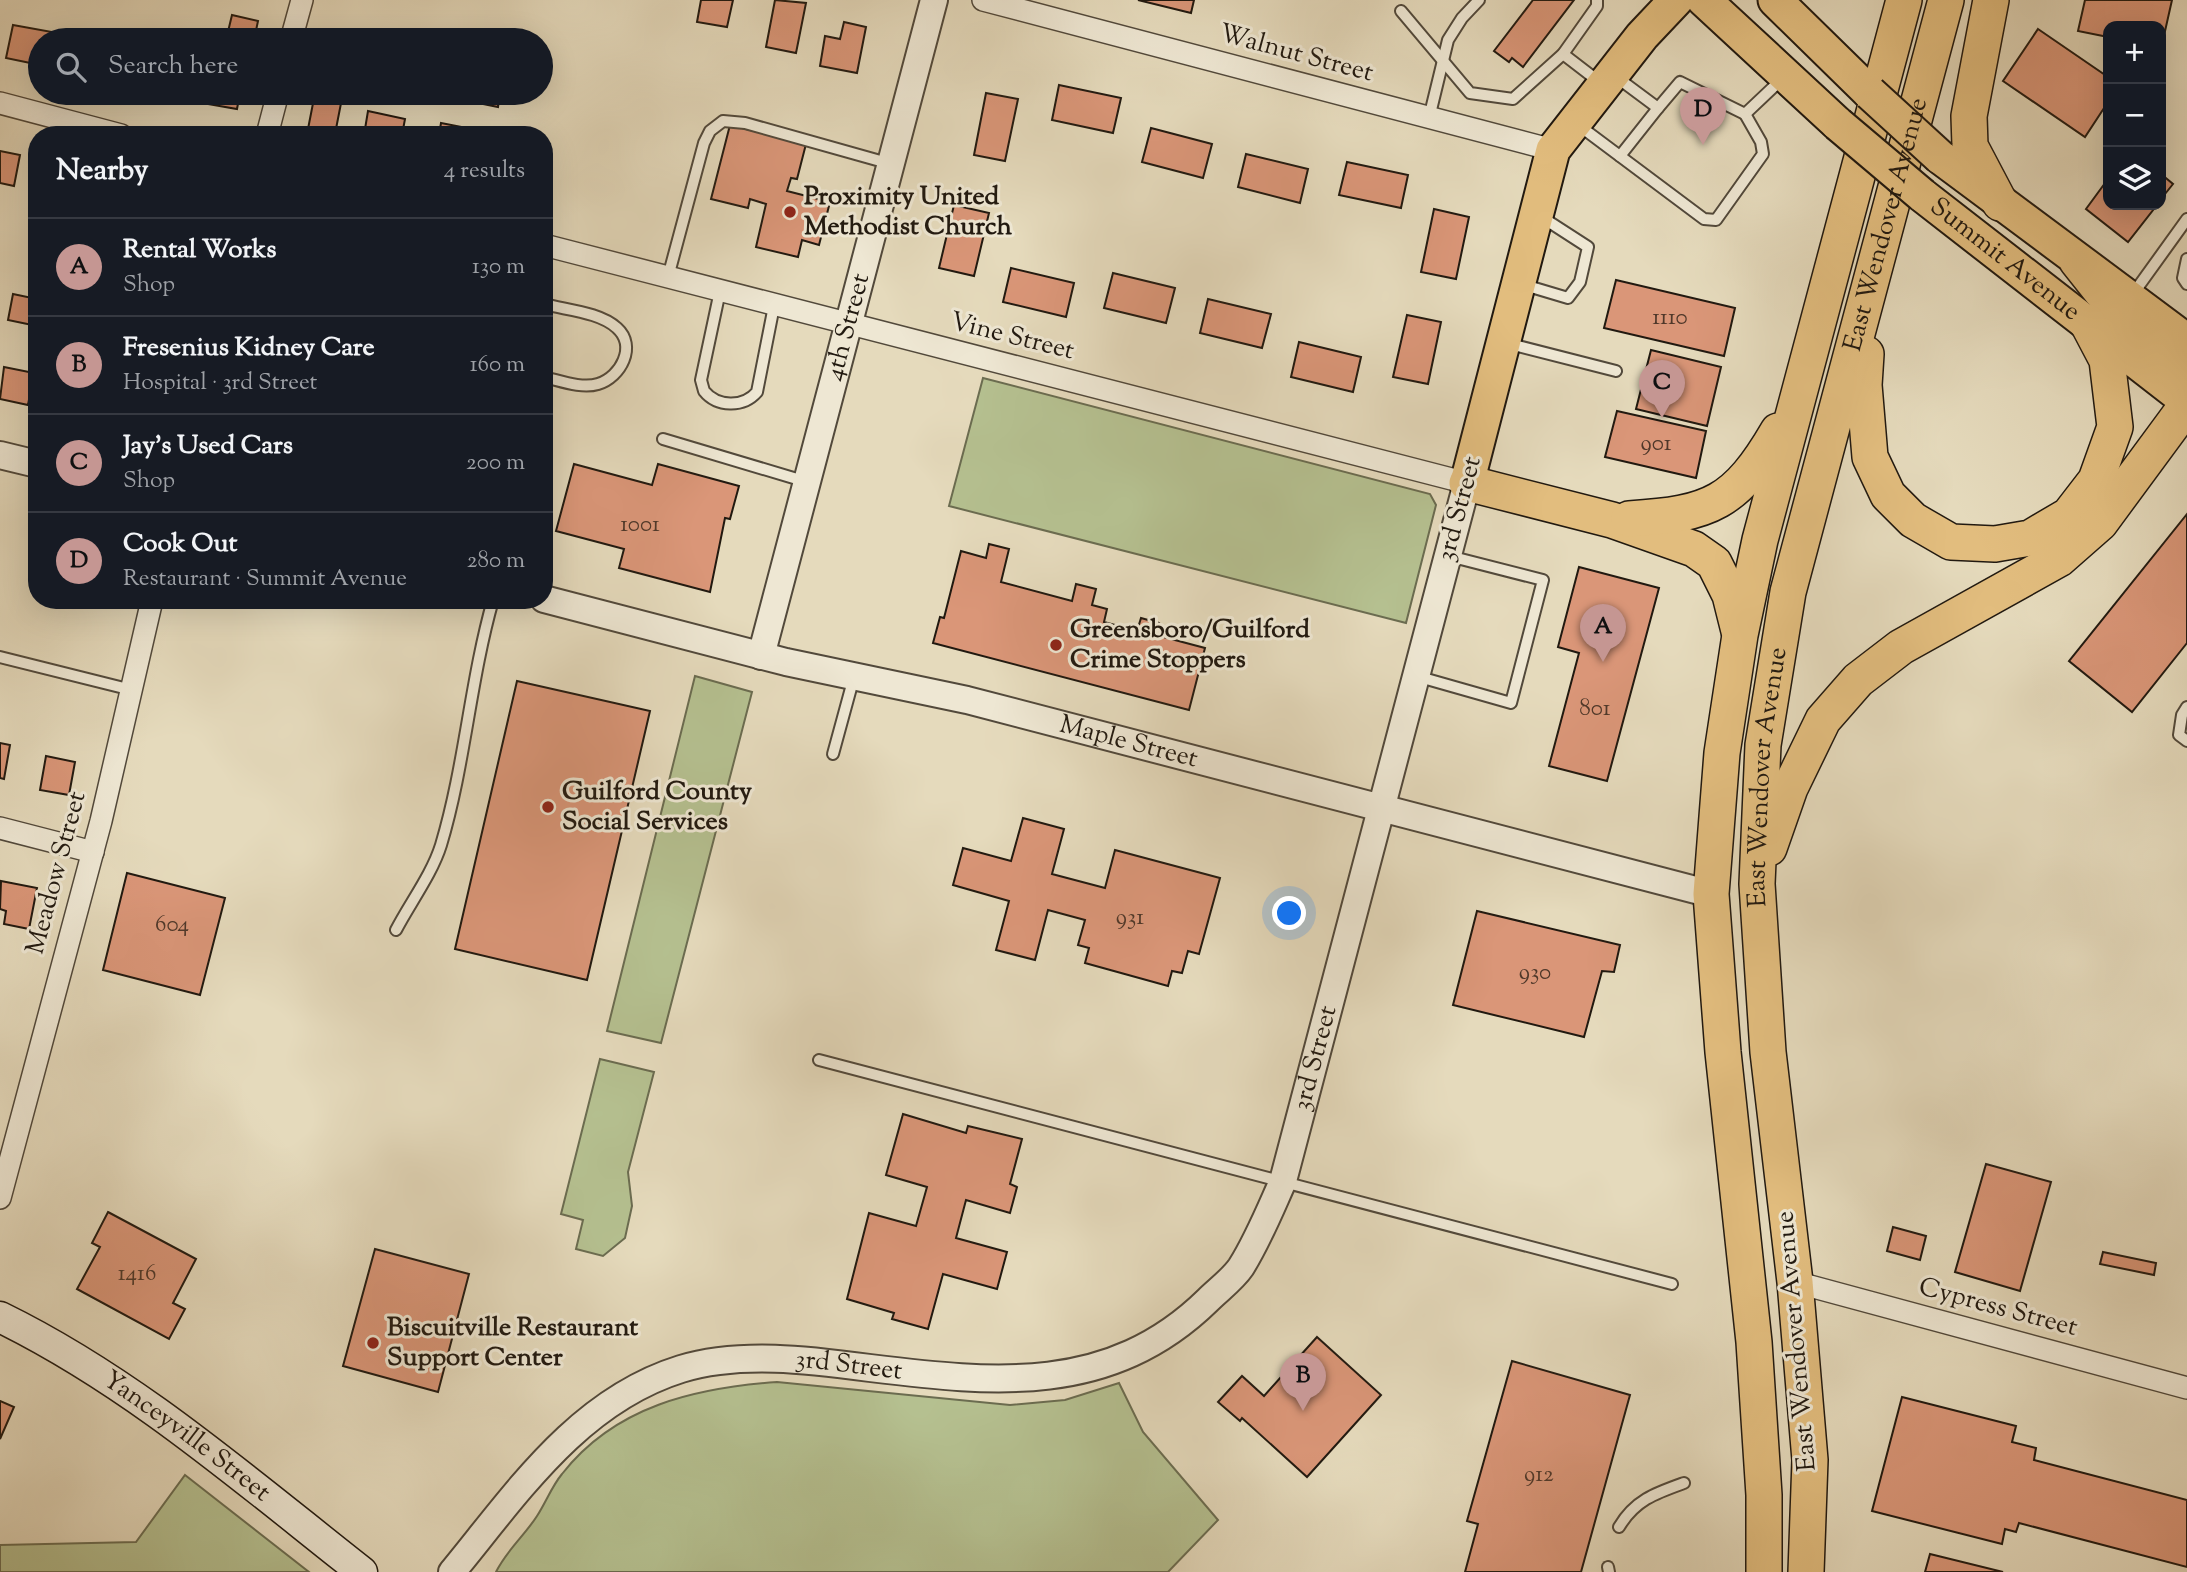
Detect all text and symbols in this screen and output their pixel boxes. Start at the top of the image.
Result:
street label: Walnut Street [1215,16,1377,92]
map controls [2103,21,2166,210]
button: + [2103,21,2166,84]
search box [28,28,553,105]
icon: search [52,48,90,86]
text: Search here [108,48,238,85]
button: − [2103,84,2166,147]
pin: D [1680,87,1726,145]
street label: East Wendover Avenue [1835,94,1938,356]
button: layers [2103,147,2166,210]
text: Nearby [56,150,148,193]
text: 4 results [444,155,525,188]
place label: Proximity United Methodist Church [804,179,1013,246]
street label: Summit Avenue [1922,189,2088,330]
marker: Proximity United Methodist Church [782,204,798,220]
text: Rental Works [123,232,276,269]
text: A [70,251,88,284]
text: 130 m [472,251,525,284]
text: Shop [123,269,175,302]
street label: 4th Street [816,269,880,385]
house number: 1110 [1652,302,1688,335]
street label: Vine Street [946,304,1078,370]
text: Fresenius Kidney Care [123,330,375,367]
text: B [72,349,86,382]
text: 160 m [470,349,525,382]
pin: C [1639,360,1685,418]
text: Hospital · 3rd Street [123,367,317,400]
text: Jay's Used Cars [123,428,293,465]
house number: 901 [1641,428,1672,461]
text: C [70,447,88,480]
text: 200 m [466,447,525,480]
street label: 3rd Street [1428,452,1492,566]
text: Shop [123,465,175,498]
house number: 1001 [620,509,660,542]
text: Cook Out [123,526,237,563]
text: D [70,545,88,578]
text: 280 m [467,545,525,578]
text: Restaurant · Summit Avenue [123,563,407,596]
pin: A [1580,604,1626,662]
place label: Greensboro/Guilford Crime Stoppers [1070,612,1310,679]
marker: Greensboro/Guilford Crime Stoppers [1048,637,1064,653]
street label: East Wendover Avenue [1738,645,1797,908]
house number: 801 [1579,693,1611,726]
street label: Maple Street [1055,706,1202,778]
place label: Guilford County Social Services [562,774,752,841]
street label: Meadow Street [17,787,97,959]
marker: Guilford County Social Services [540,799,556,815]
your location [1272,896,1306,930]
house number: 931 [1116,902,1144,935]
house number: 604 [155,909,189,942]
house number: 930 [1519,957,1551,990]
street label: 3rd Street [1284,1001,1347,1115]
street label: East Wendover Avenue [1767,1209,1827,1473]
house number: 1416 [118,1258,156,1291]
street label: Cypress Street [1915,1269,2082,1347]
place label: Biscuitville Restaurant Support Center [387,1310,638,1377]
marker: Biscuitville Restaurant Support Center [365,1335,381,1351]
street label: 3rd Street [794,1341,904,1390]
pin: B [1280,1353,1326,1411]
street label: Yanceyville Street [95,1362,279,1511]
house number: 912 [1524,1459,1554,1492]

